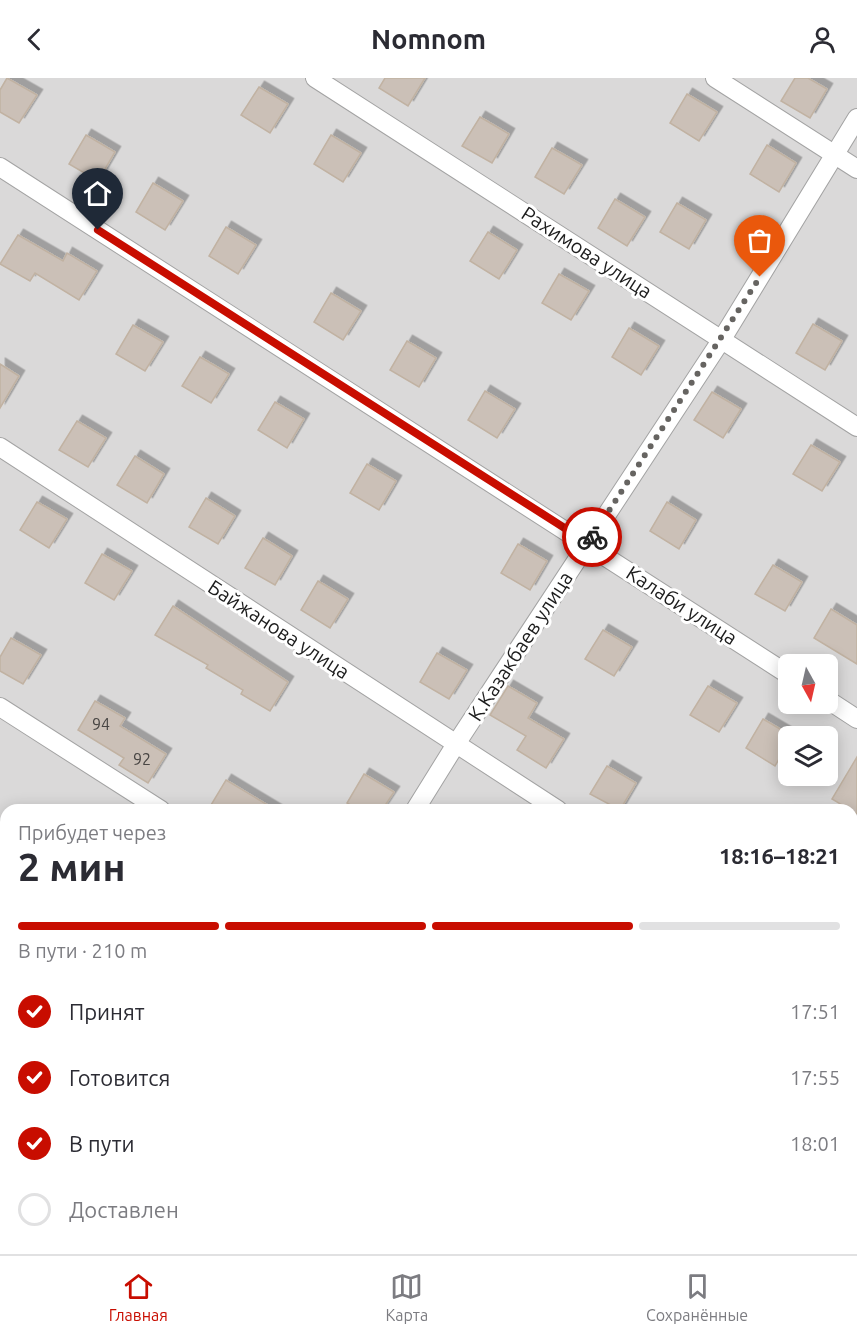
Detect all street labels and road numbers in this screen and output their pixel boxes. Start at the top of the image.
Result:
street label: Рахимова улица [517,201,657,303]
street label: Калаби улица [622,561,742,649]
street label: К.Казакбаев улица [463,567,577,725]
street label: Байжанова улица [204,575,354,683]

